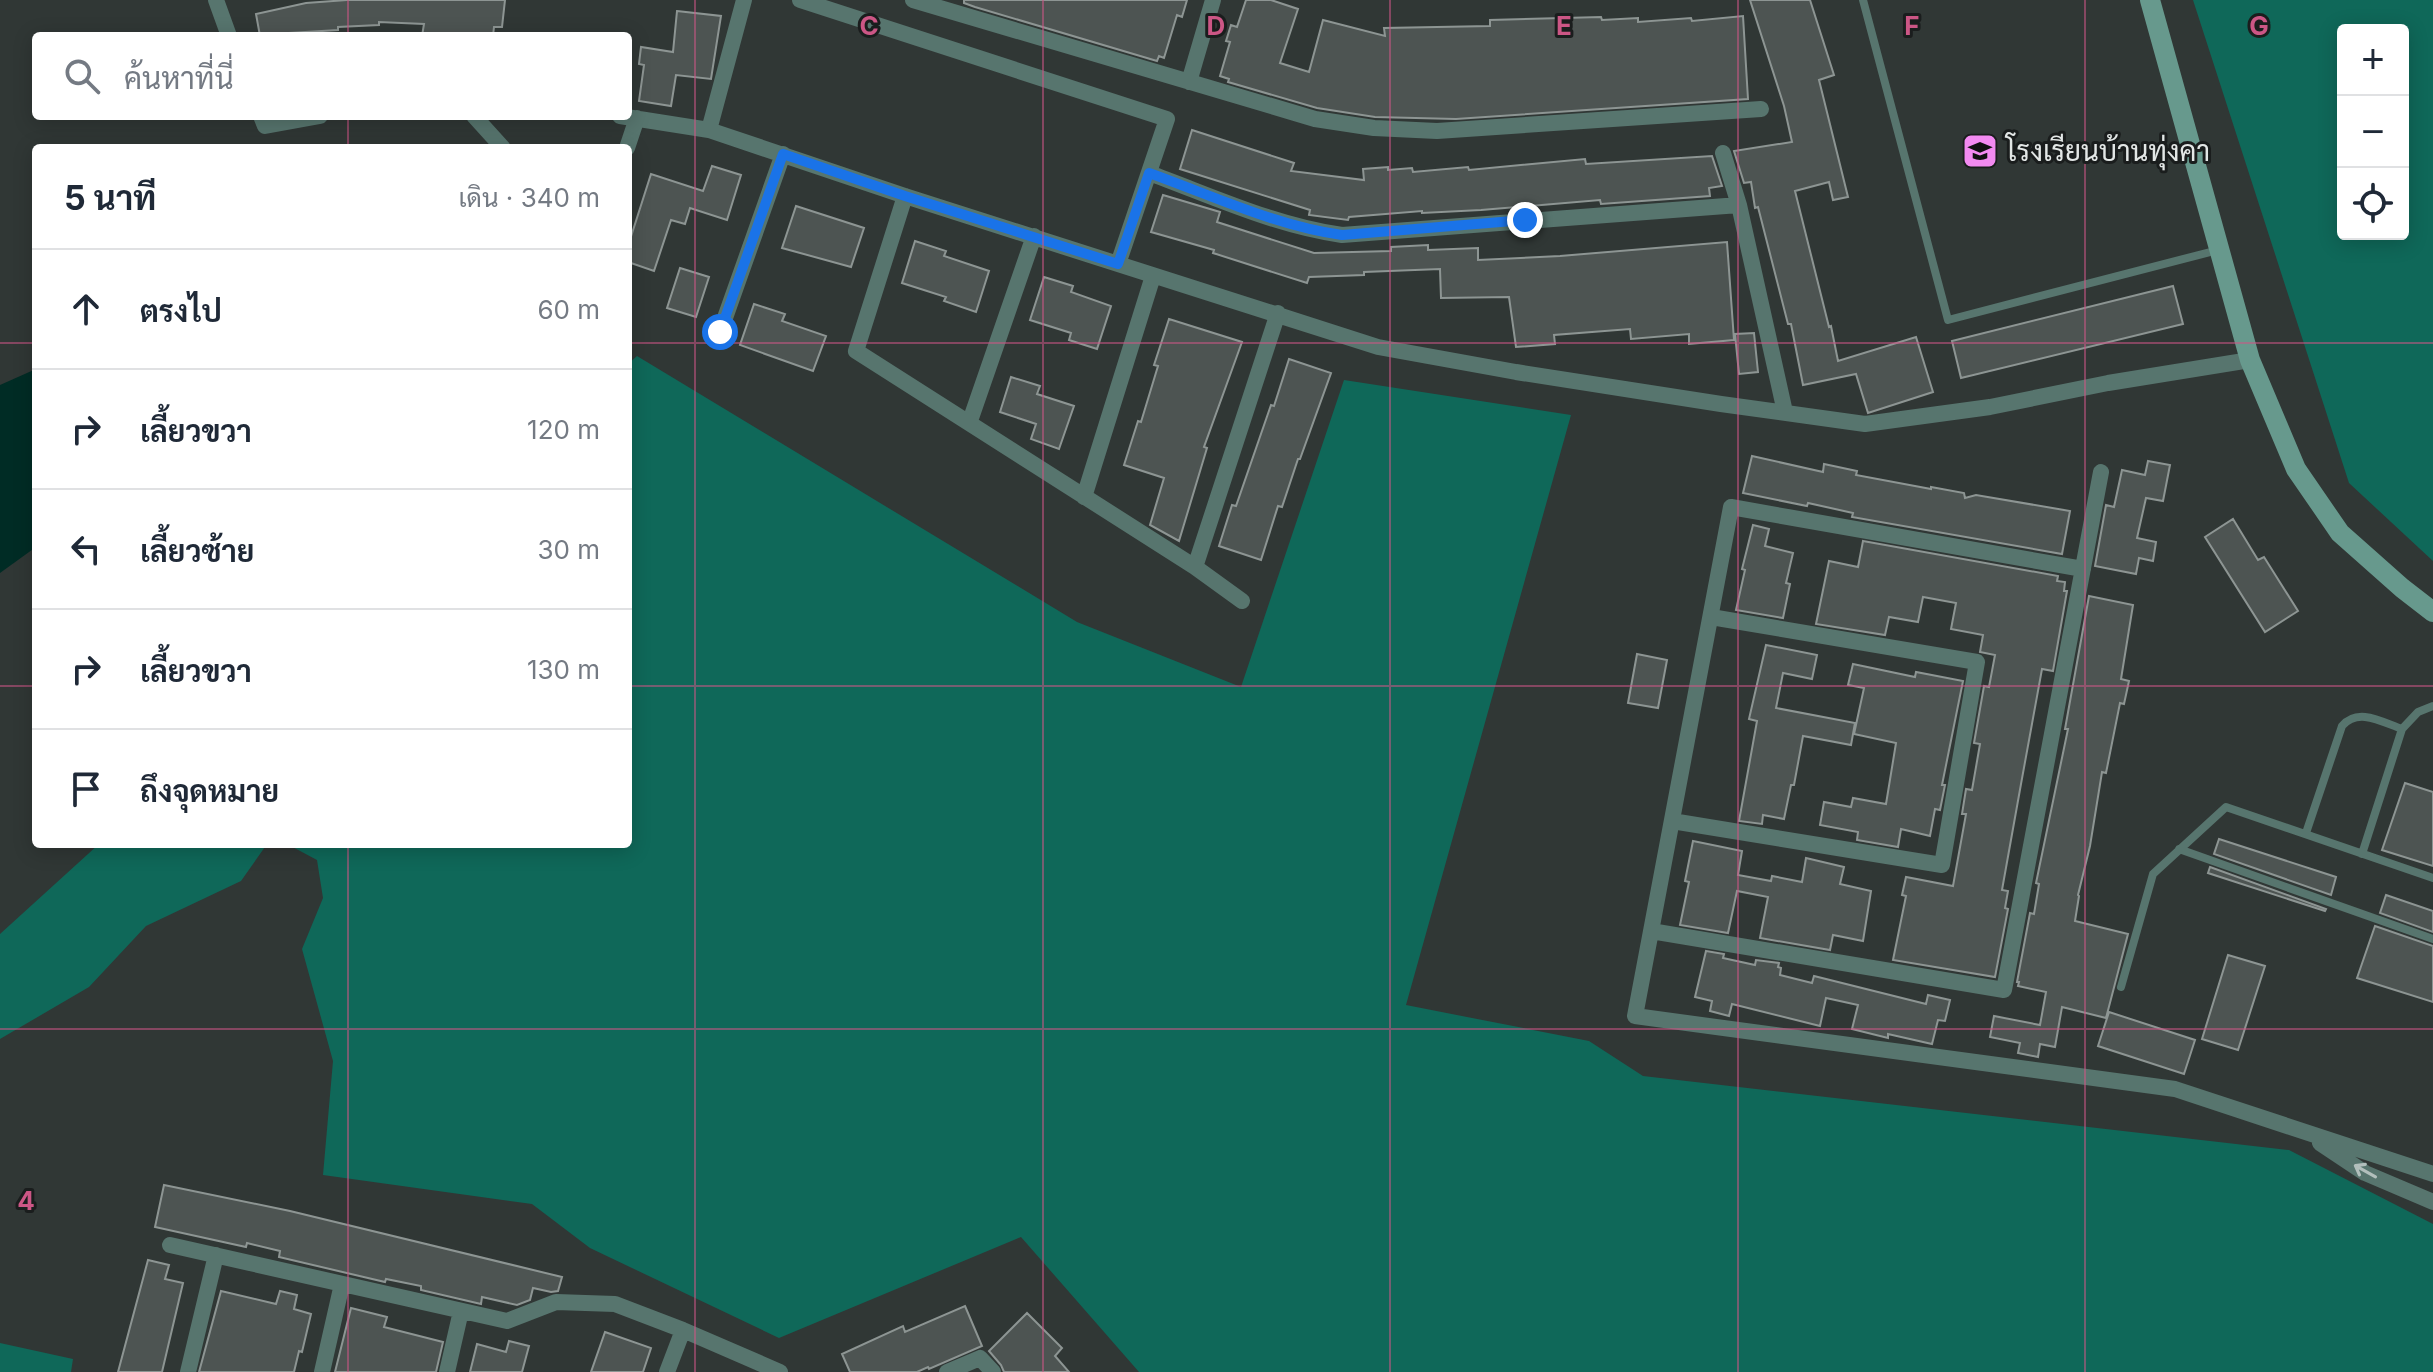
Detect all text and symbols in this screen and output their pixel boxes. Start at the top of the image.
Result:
text: C [859,10,879,41]
text: D [1207,10,1225,41]
text: E [1556,10,1572,41]
text: F [1904,10,1920,41]
text: G [2249,10,2269,41]
map controls [2337,24,2409,240]
button: + [2337,24,2409,96]
search box [32,32,632,120]
icon: search [60,54,104,98]
text: ค้นหาที่นี่ [124,60,234,96]
button: − [2337,96,2409,168]
school or university icon: โรงเรียนบ้านทุ่งคา [1961,132,1999,170]
place label: โรงเรียนบ้านทุ่งคา [2004,132,2210,171]
button: locate [2337,168,2409,240]
text: 5 นาที [64,177,156,218]
text: เดิน · 340 m [459,182,600,213]
route end [1507,202,1543,238]
icon: ahead [64,287,108,331]
text: ตรงไป [140,293,222,329]
text: 60 m [537,294,600,325]
route start [702,314,738,350]
icon: right [64,407,108,451]
text: เลี้ยวขวา [140,413,252,449]
text: 120 m [527,414,600,445]
icon: left [64,527,108,571]
text: เลี้ยวซ้าย [140,533,254,569]
text: 30 m [537,534,600,565]
icon: right [64,647,108,691]
text: เลี้ยวขวา [140,653,252,689]
text: 130 m [527,654,600,685]
icon: arrive [64,767,108,811]
text: ถึงจุดหมาย [140,773,279,809]
one-way arrow [2354,1163,2377,1179]
text: 4 [17,1185,35,1216]

